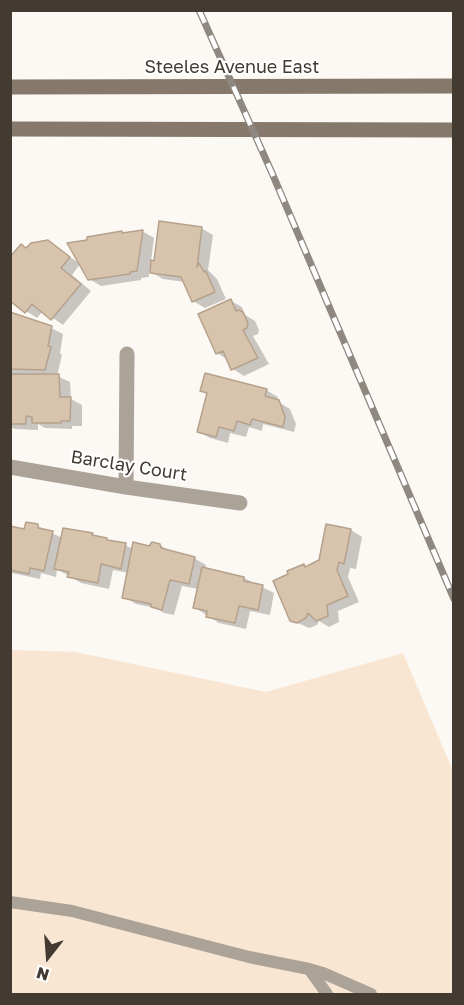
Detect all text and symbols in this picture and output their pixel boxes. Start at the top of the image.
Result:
street label: Steeles Avenue East [144,56,320,78]
street label: Barclay Court [69,446,189,486]
north arrow [18,927,78,987]
text: N [34,963,51,986]

